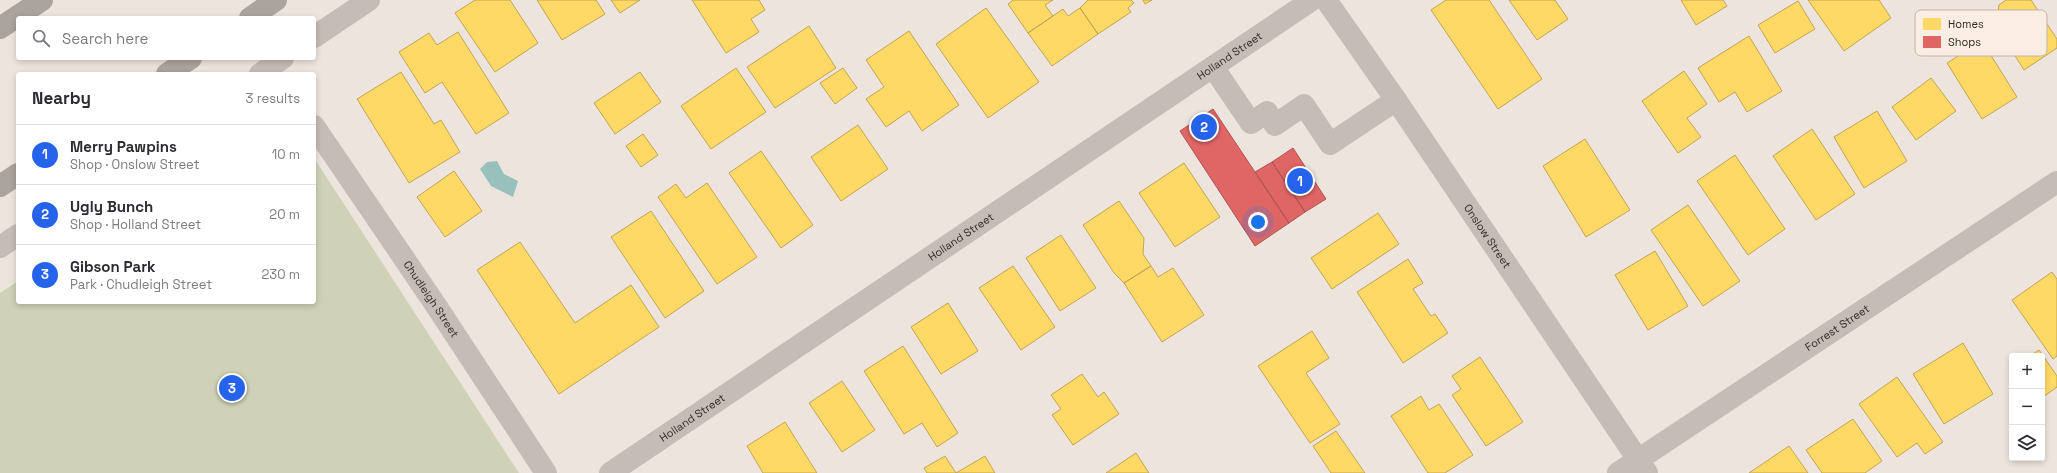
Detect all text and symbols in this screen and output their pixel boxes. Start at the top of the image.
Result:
legend [1915,10,2047,56]
search box [16,16,316,60]
text: Homes [1948,17,1984,31]
icon: search [30,27,52,49]
text: Search here [62,29,148,48]
street label: Holland Street [1194,29,1265,83]
text: Shops [1948,35,1981,49]
text: Nearby [32,87,91,109]
text: 3 results [246,90,300,107]
pin: 2 [1191,112,1217,142]
text: Merry Pawpins [70,137,177,156]
text: 1 [42,146,48,163]
text: 10 m [272,146,300,163]
text: Shop · Onslow Street [70,156,200,173]
pin: 1 [1287,166,1313,196]
text: Ugly Bunch [70,197,153,216]
street label: Onslow Street [1461,201,1514,271]
text: 2 [41,206,49,223]
text: 20 m [269,206,300,223]
street label: Holland Street [925,210,996,264]
your location [1248,212,1268,232]
text: Shop · Holland Street [70,216,201,233]
text: Gibson Park [70,257,156,276]
street label: Chudleigh Street [400,258,462,340]
text: 3 [41,266,49,283]
text: 230 m [262,266,300,283]
text: Park · Chudleigh Street [70,276,212,293]
street label: Forrest Street [1802,301,1872,354]
map controls [2009,353,2045,461]
button: + [2009,353,2045,389]
pin: 3 [219,373,245,403]
button: − [2009,389,2045,425]
street label: Holland Street [657,391,728,445]
button: layers [2009,425,2045,461]

